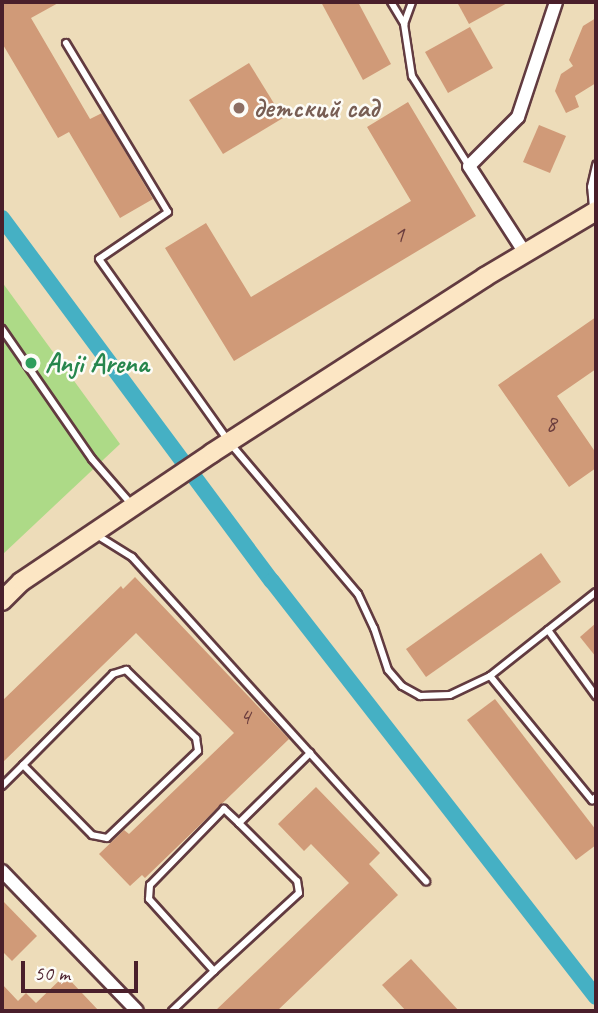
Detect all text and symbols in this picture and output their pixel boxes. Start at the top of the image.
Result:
place label: детский сад [253,91,379,125]
marker: детский сад [231,100,247,116]
house number: 1 [394,221,404,249]
place label: Anji Arena [45,346,148,380]
marker: Anji Arena [23,355,39,371]
house number: 8 [546,410,556,438]
house number: 4 [240,703,250,731]
scale bar [24,946,142,990]
text: 50 m [34,960,70,986]

